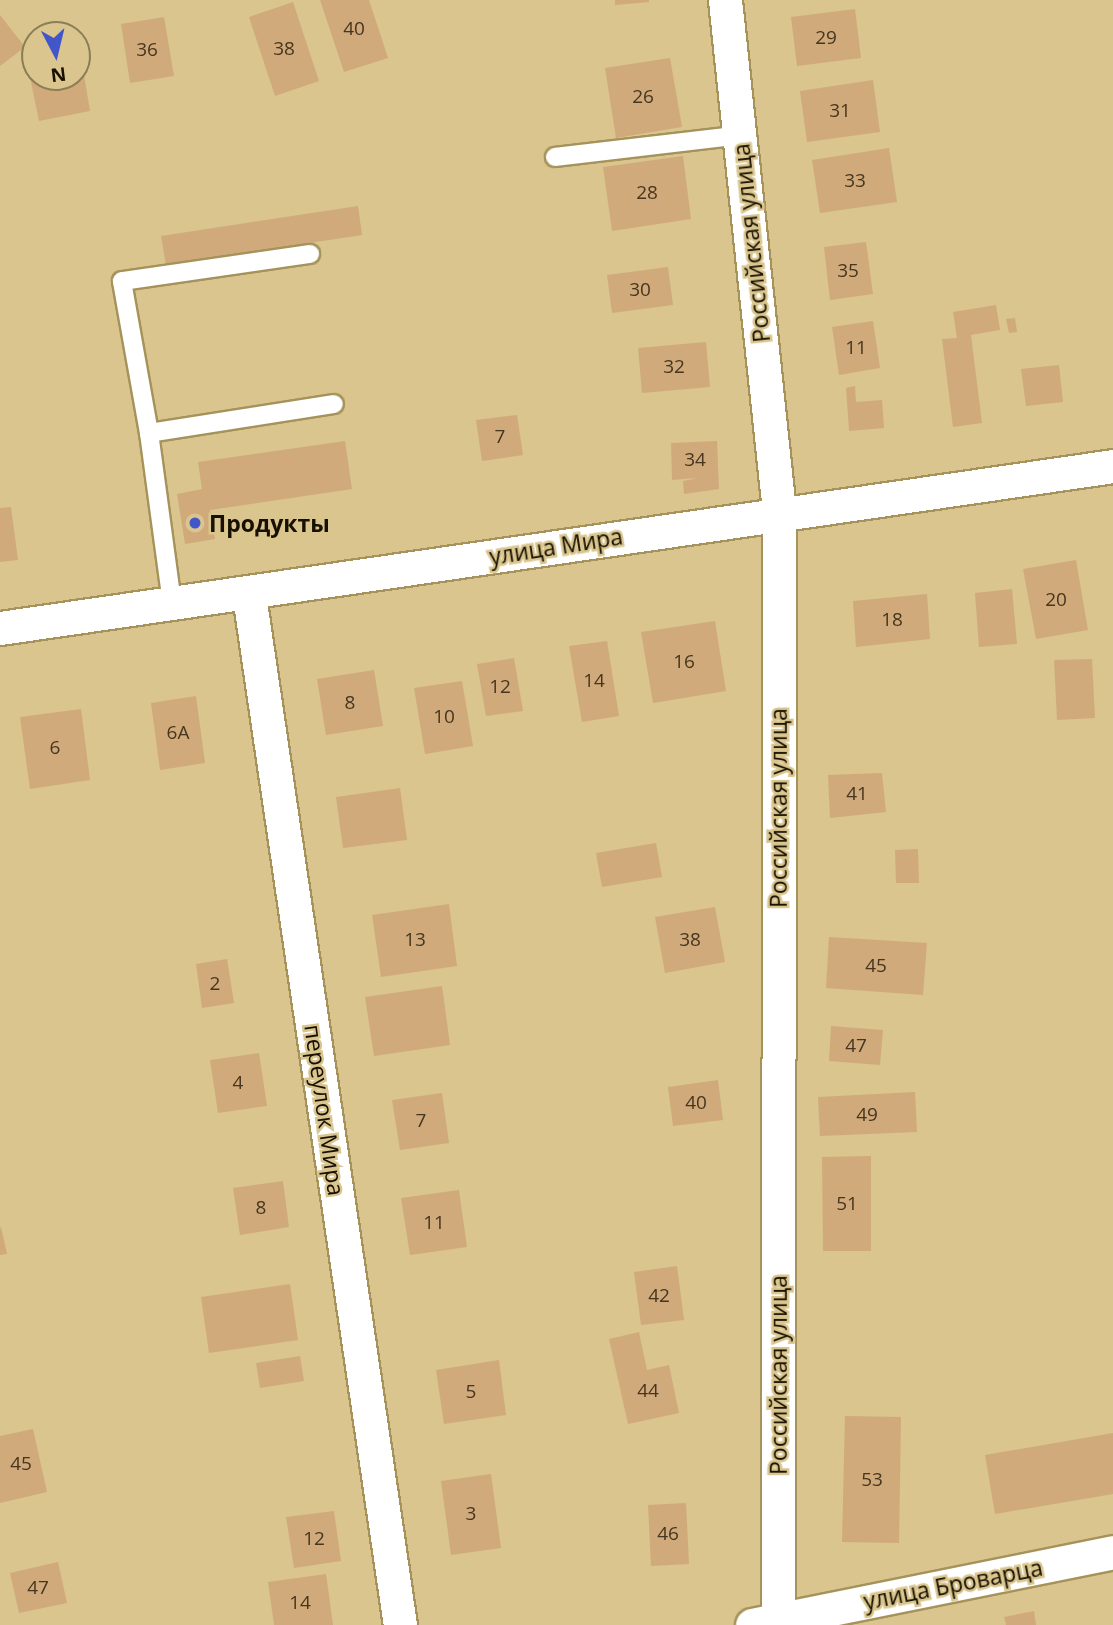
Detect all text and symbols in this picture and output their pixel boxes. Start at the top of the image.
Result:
house number: 40 [343,18,365,40]
north arrow [21,21,91,91]
house number: 29 [815,27,837,49]
house number: 38 [273,38,295,60]
house number: 36 [136,39,158,61]
text: N [49,61,68,89]
house number: 26 [632,86,654,108]
house number: 31 [829,100,851,122]
street label: Российская улица [727,142,775,344]
house number: 33 [844,170,866,192]
house number: 28 [636,182,658,204]
house number: 35 [837,260,859,282]
house number: 30 [629,279,651,301]
house number: 11 [845,337,867,359]
house number: 32 [663,356,685,378]
house number: 7 [495,426,505,448]
house number: 34 [684,449,706,471]
place label: Продукты [209,509,330,537]
marker: Продукты [187,515,203,531]
street label: улица Мира [487,522,625,570]
house number: 20 [1045,589,1067,611]
house number: 18 [881,609,903,631]
house number: 16 [673,651,695,673]
house number: 14 [583,670,605,692]
house number: 12 [489,676,511,698]
house number: 8 [345,692,355,714]
house number: 10 [433,706,455,728]
street label: Российская улица [764,708,792,908]
house number: 6А [167,722,189,744]
house number: 6 [50,737,60,759]
house number: 41 [846,783,868,805]
house number: 13 [404,929,426,951]
house number: 38 [679,929,701,951]
house number: 45 [865,955,887,977]
house number: 2 [210,973,220,995]
street label: переулок Мира [299,1023,351,1197]
house number: 47 [845,1035,867,1057]
house number: 4 [233,1072,243,1094]
house number: 40 [685,1092,707,1114]
house number: 49 [856,1104,878,1126]
house number: 7 [416,1110,426,1132]
house number: 51 [836,1193,858,1215]
house number: 8 [256,1197,266,1219]
house number: 11 [423,1212,445,1234]
street label: Российская улица [764,1275,792,1475]
house number: 42 [648,1285,670,1307]
house number: 44 [637,1380,659,1402]
house number: 5 [466,1381,476,1403]
house number: 45 [10,1453,32,1475]
house number: 53 [861,1469,883,1491]
house number: 3 [466,1503,476,1525]
house number: 46 [657,1523,679,1545]
house number: 12 [303,1528,325,1550]
street label: улица Броварца [861,1553,1045,1615]
house number: 47 [27,1577,49,1599]
house number: 14 [289,1592,311,1614]

